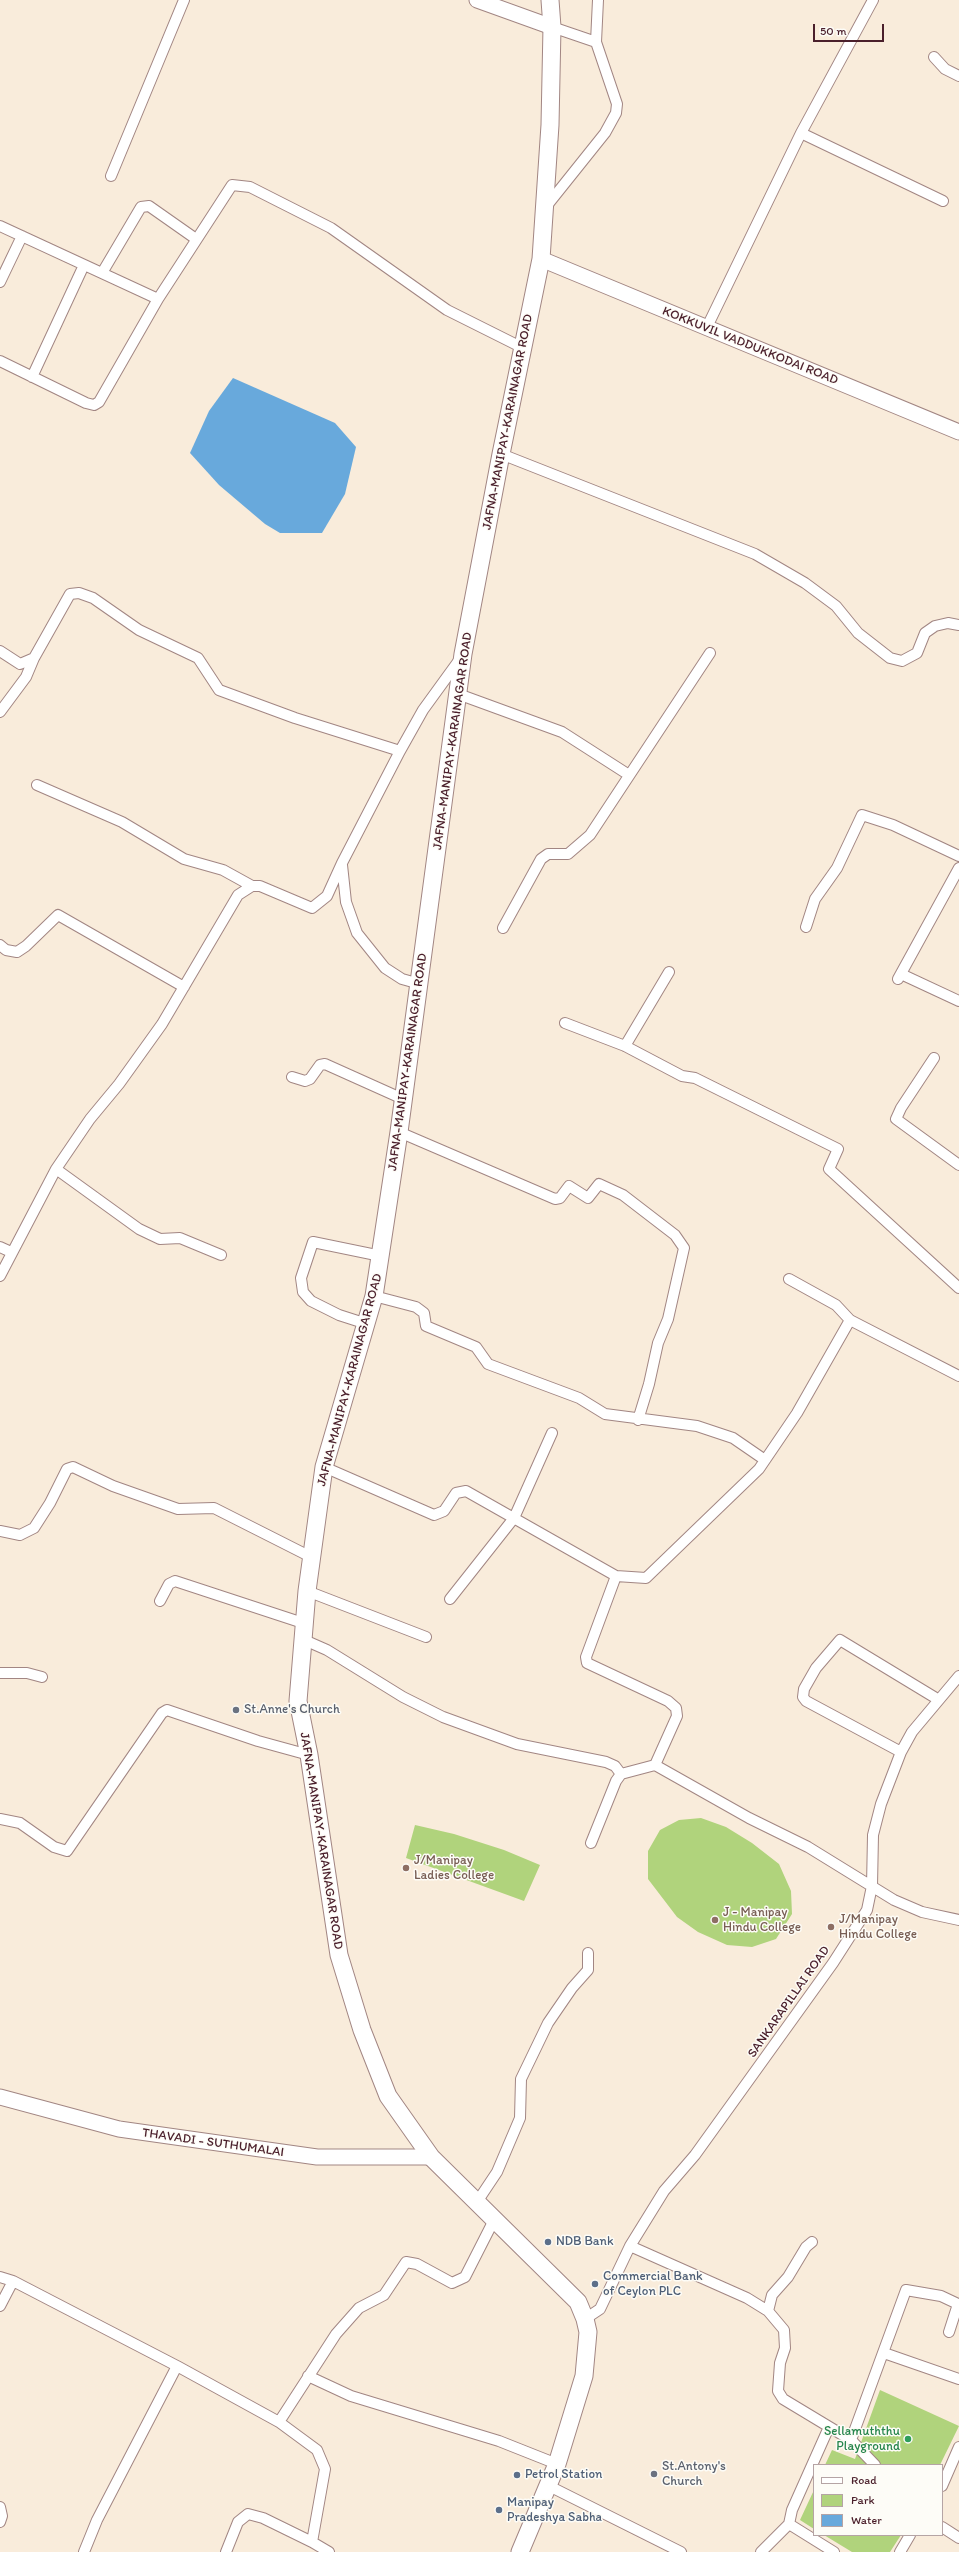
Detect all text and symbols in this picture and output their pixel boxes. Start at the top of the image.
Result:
scale bar [815,16,886,42]
text: 50 m [820,24,846,38]
street label: KOKKUVIL VADDUKKODAI ROAD [660,303,840,389]
street label: JAFNA-MANIPAY-KARAINAGAR ROAD [479,313,537,531]
street label: JAFNA-MANIPAY-KARAINAGAR ROAD [430,631,476,851]
street label: JAFNA-MANIPAY-KARAINAGAR ROAD [385,952,431,1172]
street label: JAFNA-MANIPAY-KARAINAGAR ROAD [314,1272,386,1488]
place label: St.Anne's Church [244,1702,340,1718]
marker: St.Anne's Church [231,1705,241,1715]
street label: JAFNA-MANIPAY-KARAINAGAR ROAD [296,1731,346,1951]
place label: J/Manipay Ladies College [414,1853,494,1884]
marker: J/Manipay Ladies College [401,1863,411,1873]
place label: J - Manipay Hindu College [723,1905,801,1936]
place label: J/Manipay Hindu College [839,1912,917,1943]
marker: J - Manipay Hindu College [710,1915,720,1925]
marker: J/Manipay Hindu College [826,1922,836,1932]
street label: SANKARAPILLAI ROAD [745,1943,833,2061]
street label: THAVADI - SUTHUMALAI [141,2125,285,2161]
place label: NDB Bank [556,2234,614,2250]
marker: NDB Bank [543,2237,553,2247]
place label: Commercial Bank of Ceylon PLC [603,2269,703,2300]
marker: Commercial Bank of Ceylon PLC [590,2279,600,2289]
place label: Sellamuththu Playground [824,2424,900,2455]
marker: Sellamuththu Playground [903,2434,913,2444]
place label: St.Antony's Church [662,2459,726,2490]
legend [813,2464,943,2536]
place label: Petrol Station [525,2467,602,2483]
marker: St.Antony's Church [649,2469,659,2479]
marker: Petrol Station [512,2470,522,2480]
text: Road [851,2473,877,2487]
text: Park [851,2493,875,2507]
place label: Manipay Pradeshya Sabha [507,2495,602,2526]
marker: Manipay Pradeshya Sabha [494,2505,504,2515]
text: Water [851,2513,882,2527]

